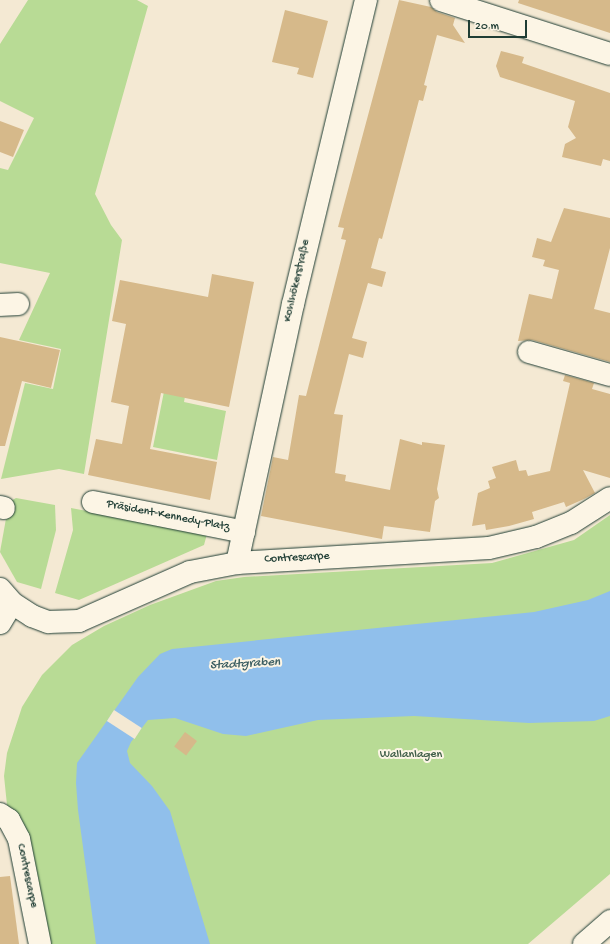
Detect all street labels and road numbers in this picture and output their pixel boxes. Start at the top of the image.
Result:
street label: Kohlhökerstraße [282,238,314,324]
street label: Präsident-Kennedy-Platz [105,498,231,536]
street label: Contrescarpe [264,550,330,568]
street label: Contrescarpe [12,843,40,909]

